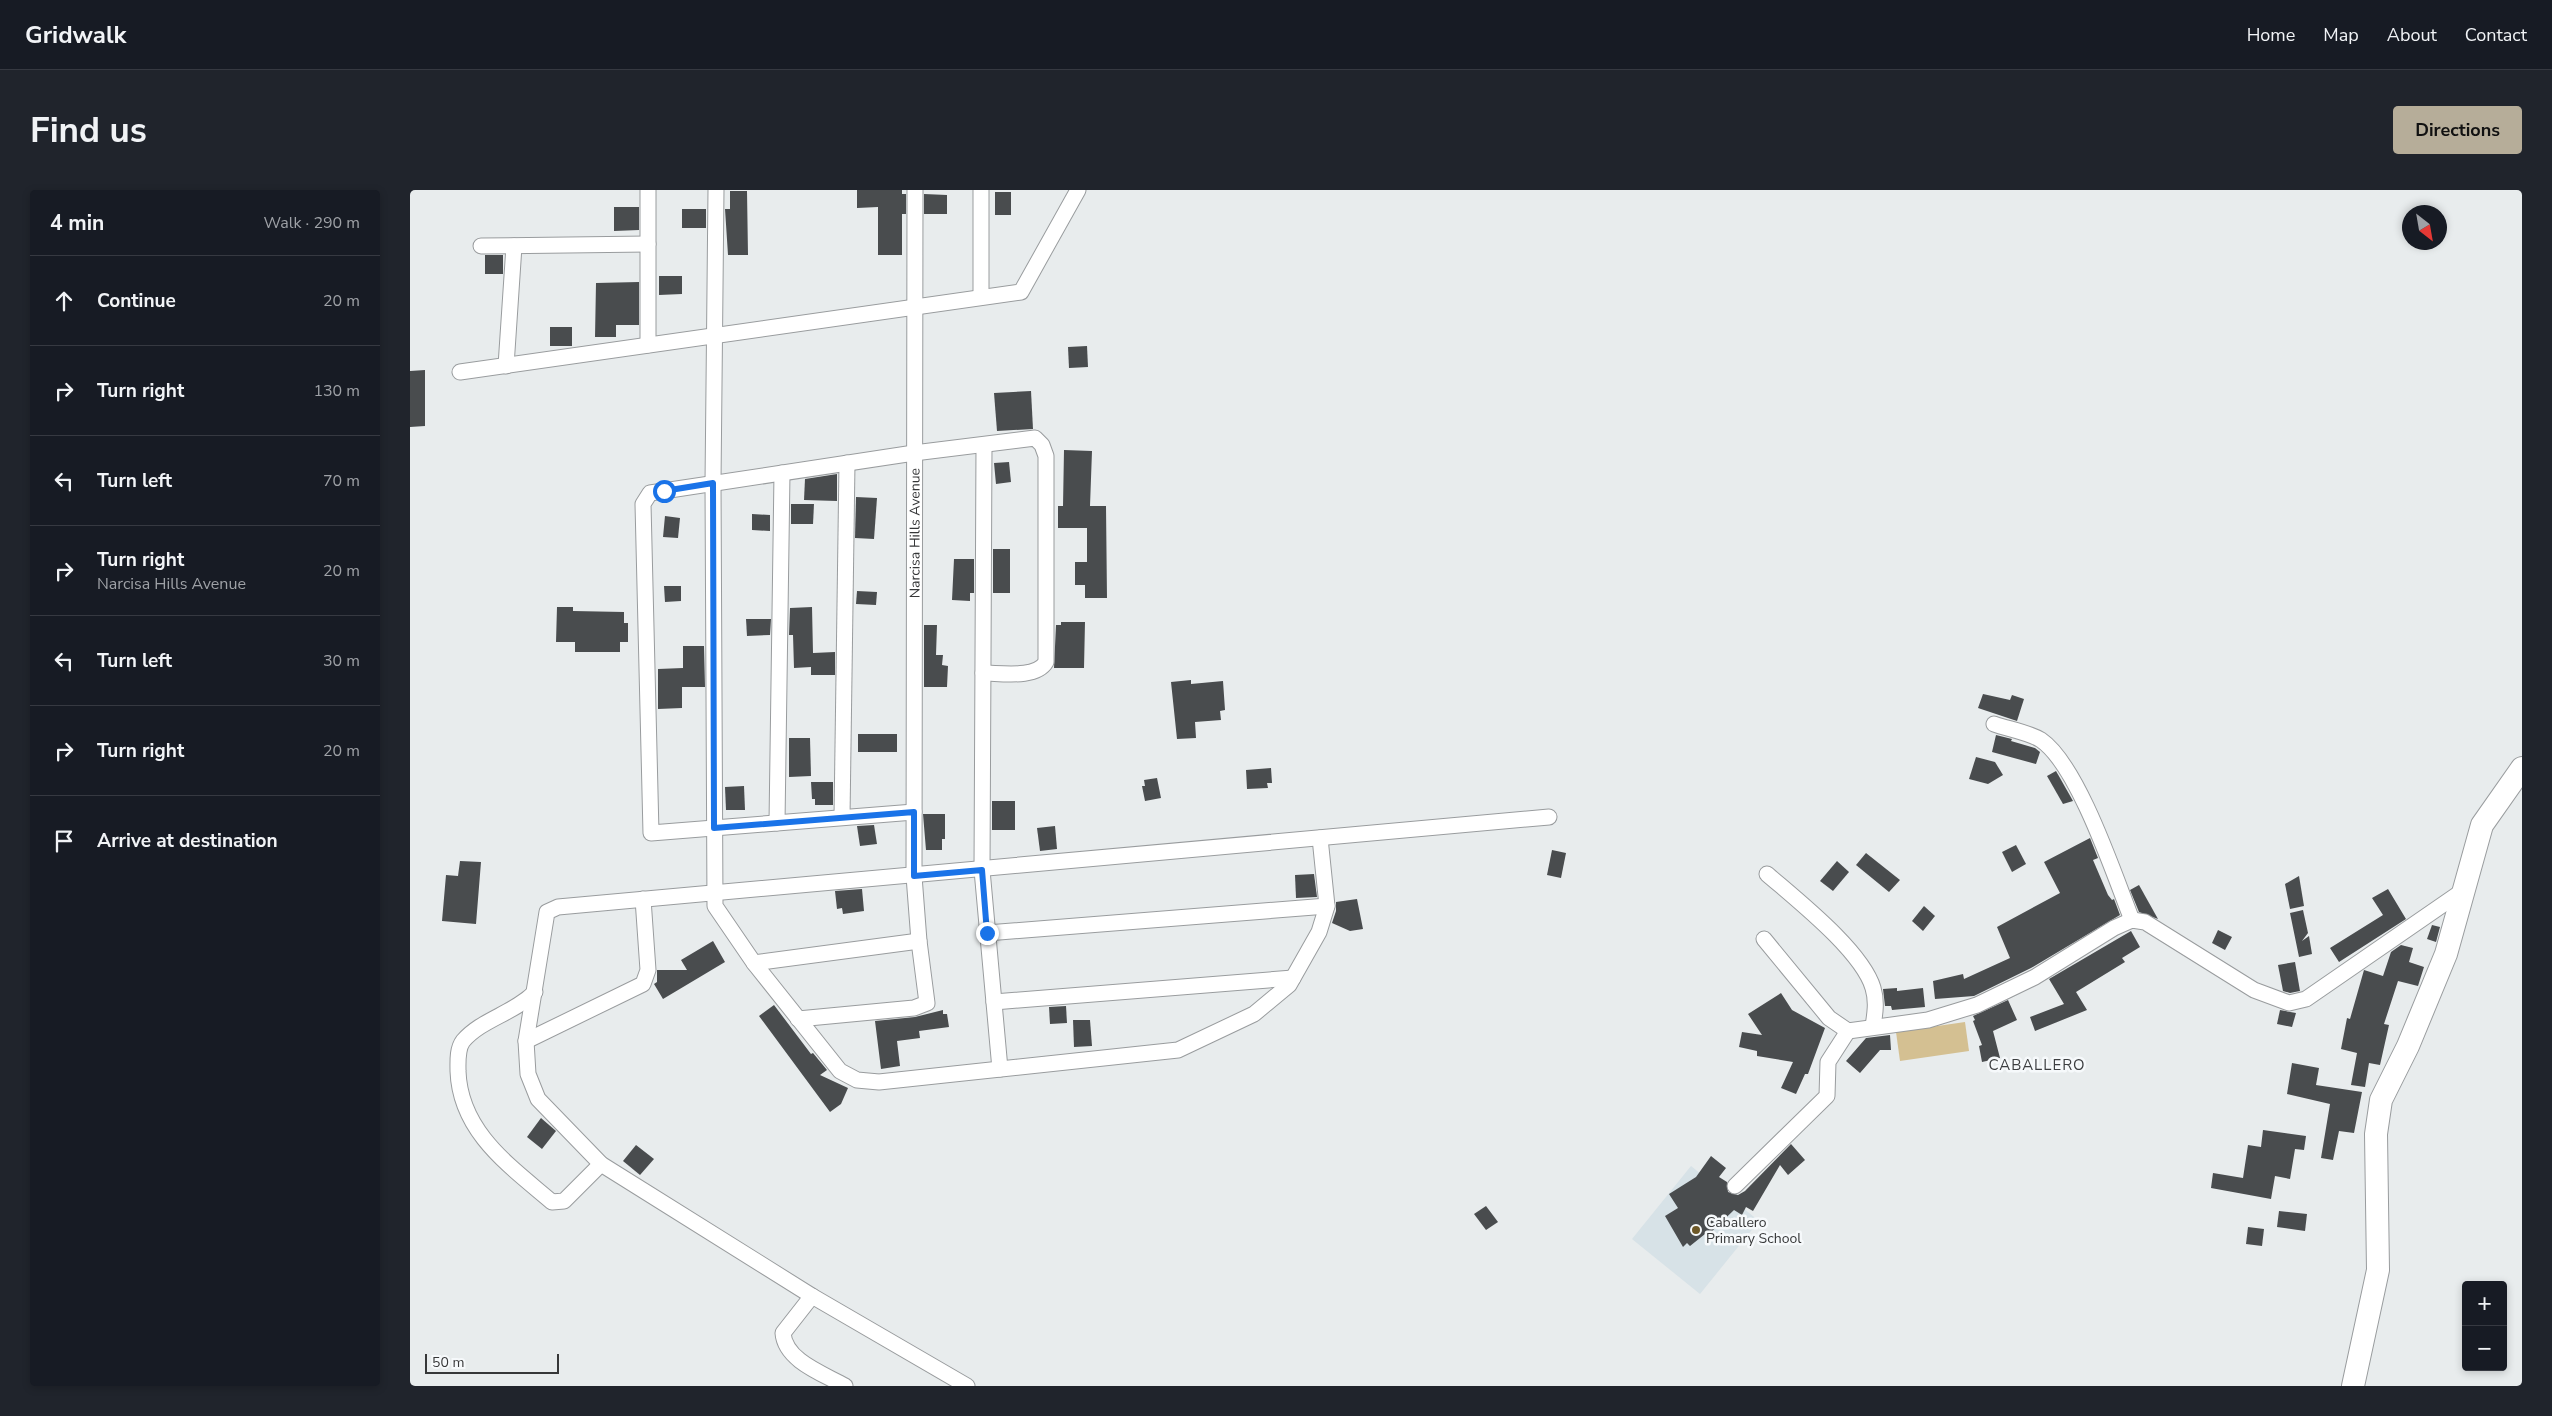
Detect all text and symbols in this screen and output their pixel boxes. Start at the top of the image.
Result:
text: Gridwalk [25,19,126,51]
text: Home [2247,23,2295,47]
text: Map [2323,23,2359,47]
text: About [2387,23,2437,47]
text: Contact [2465,23,2527,47]
button: Directions [2393,106,2522,154]
text: Find us [30,107,147,154]
north arrow [2402,205,2447,250]
text: 4 min [50,209,104,237]
text: Walk · 290 m [264,212,360,234]
icon: ahead [50,287,78,315]
text: Continue [97,288,176,314]
text: 20 m [323,290,360,312]
icon: right [50,377,78,405]
text: Turn right [97,378,184,404]
text: 130 m [313,380,360,402]
icon: left [50,467,78,495]
text: Turn left [97,468,172,494]
street label: Narcisa Hills Avenue [905,468,925,598]
text: 70 m [323,470,360,492]
route start [653,480,676,503]
text: Turn right [97,547,184,573]
icon: right [50,557,78,585]
text: 20 m [323,560,360,582]
text: Narcisa Hills Avenue [97,573,246,595]
icon: left [50,647,78,675]
text: Turn left [97,648,172,674]
text: 30 m [323,650,360,672]
icon: right [50,737,78,765]
text: Turn right [97,738,184,764]
text: 20 m [323,740,360,762]
icon: arrive [50,827,78,855]
text: Arrive at destination [97,828,278,854]
route end [976,922,999,945]
district label: CABALLERO [1988,1055,2086,1075]
place label: Caballero Primary School [1706,1213,1802,1248]
marker: Caballero Primary School [1690,1224,1702,1236]
map controls [2462,1281,2507,1371]
button: + [2462,1281,2507,1326]
button: − [2462,1326,2507,1371]
scale bar [425,1351,559,1374]
text: 50 m [432,1353,464,1372]

